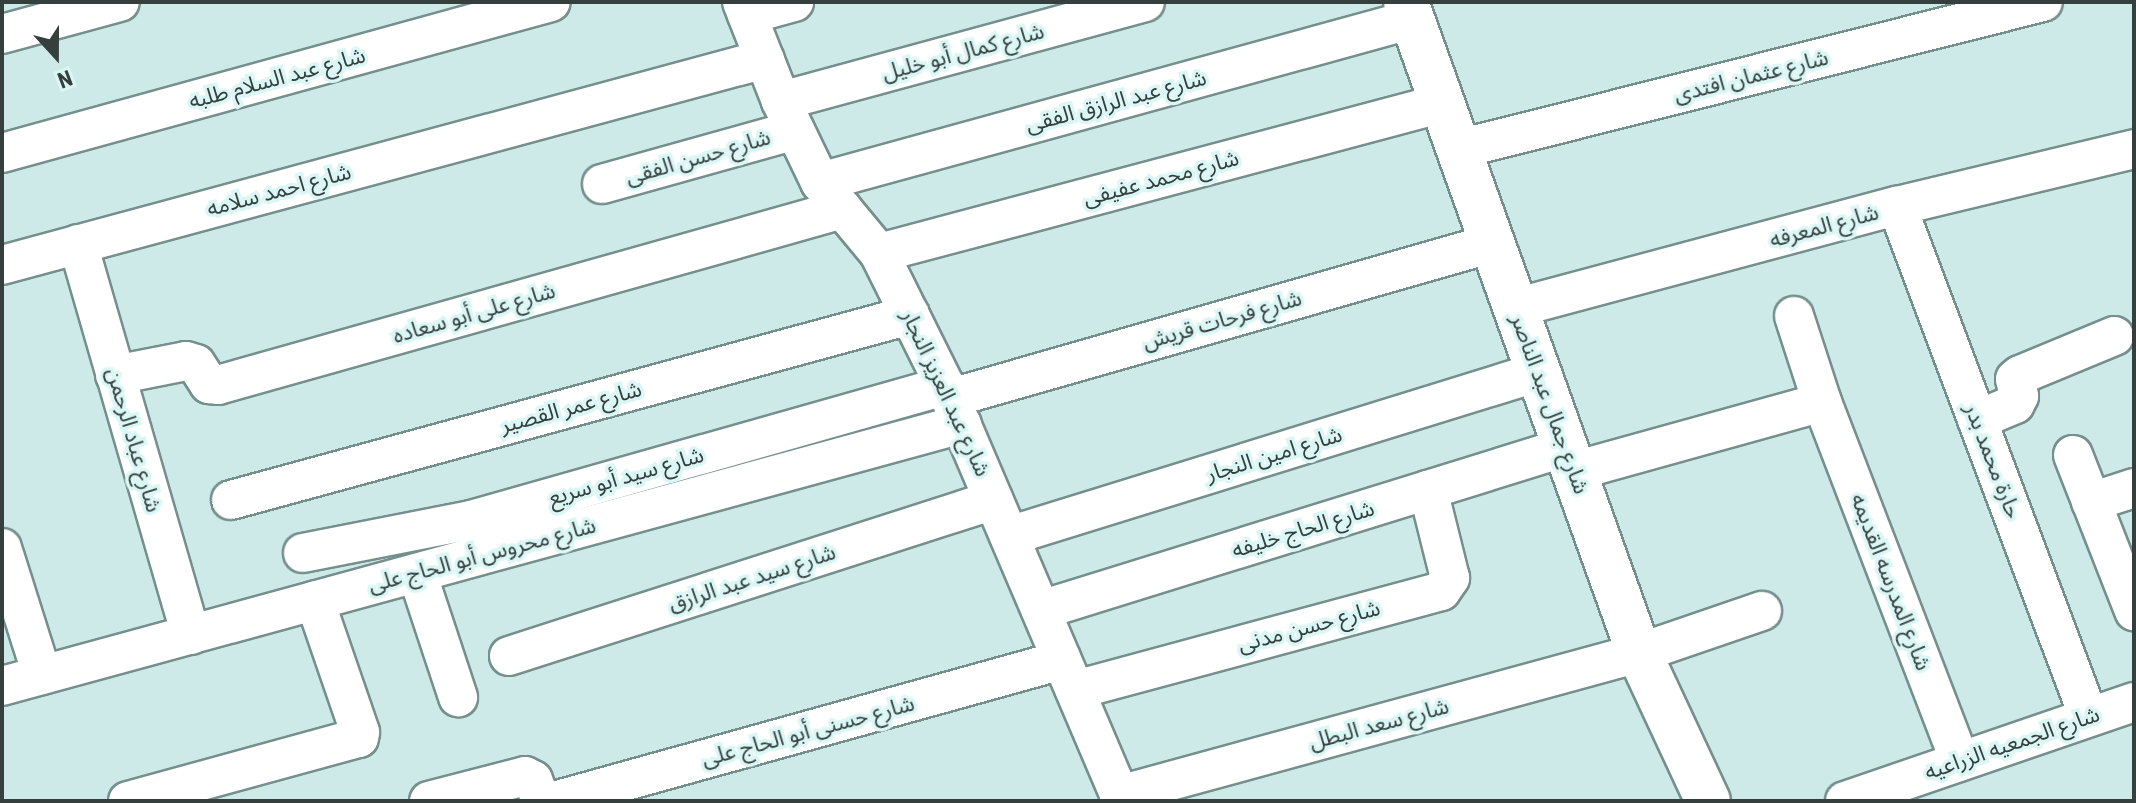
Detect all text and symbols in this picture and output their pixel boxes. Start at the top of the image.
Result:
north arrow [16,16,96,96]
street label: شارع كمال أبو خليل [879,18,1047,86]
street label: شارع عبد السلام طلبه [186,42,368,114]
street label: شارع عثمان افتدى [1671,44,1831,108]
street label: شارع عبد الرازق الفقى [1023,64,1209,138]
text: N [54,65,76,93]
street label: شارع حسن الفقى [622,124,774,190]
street label: شارع محمد عفيفى [1080,145,1242,211]
street label: شارع احمد سلامه [204,158,354,222]
street label: شارع المعرفه [1767,199,1881,253]
street label: شارع على أبو سعاده [390,277,558,349]
street label: شارع فرحات قريش [1139,285,1305,355]
street label: شارع عبد العزيز النجار [896,305,996,481]
street label: شارع جمال عبد الناصر [1505,311,1595,497]
street label: شارع عباد الرحمن [101,365,167,515]
street label: شارع عمر القصير [498,375,644,439]
street label: حارة محمد بدر [1959,400,2027,522]
street label: شارع امين النجار [1203,421,1345,487]
street label: شارع سيد أبو سريع [545,441,707,511]
street label: شارع المدرسه القديمه [1845,490,1937,674]
street label: شارع الحاج خليفه [1228,495,1378,563]
street label: شارع محروس أبو الحاج على [365,512,599,598]
street label: شارع سيد عبد الرازق [665,539,839,617]
street label: شارع حسن مدنى [1235,594,1383,658]
street label: شارع حسنى أبو الحاج على [699,690,917,772]
street label: شارع سعد البطل [1306,693,1452,755]
street label: شارع الجمعيه الزراعيه [1921,701,2103,785]

